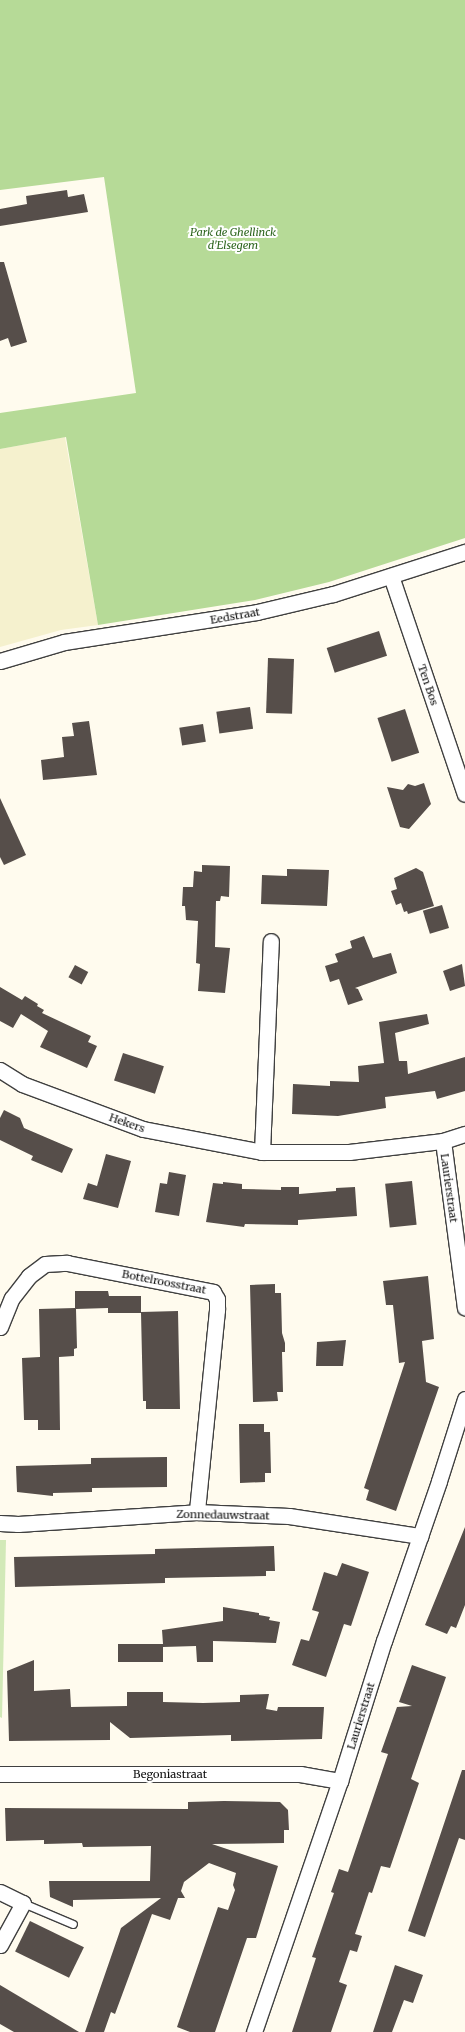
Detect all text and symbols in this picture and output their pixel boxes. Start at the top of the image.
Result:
park label: Park de Ghellinck d'Elsegem [190,226,276,252]
street label: Eedstraat [209,605,261,627]
street label: Ten Bos [415,663,441,707]
street label: Hekers [107,1111,147,1135]
street label: Laurierstraat [438,1153,460,1223]
street label: Bottelroosstraat [121,1267,207,1297]
street label: Zonnedauwstraat [176,1508,270,1522]
street label: Laurierstraat [345,1681,377,1751]
street label: Begoniastraat [133,1767,207,1781]

